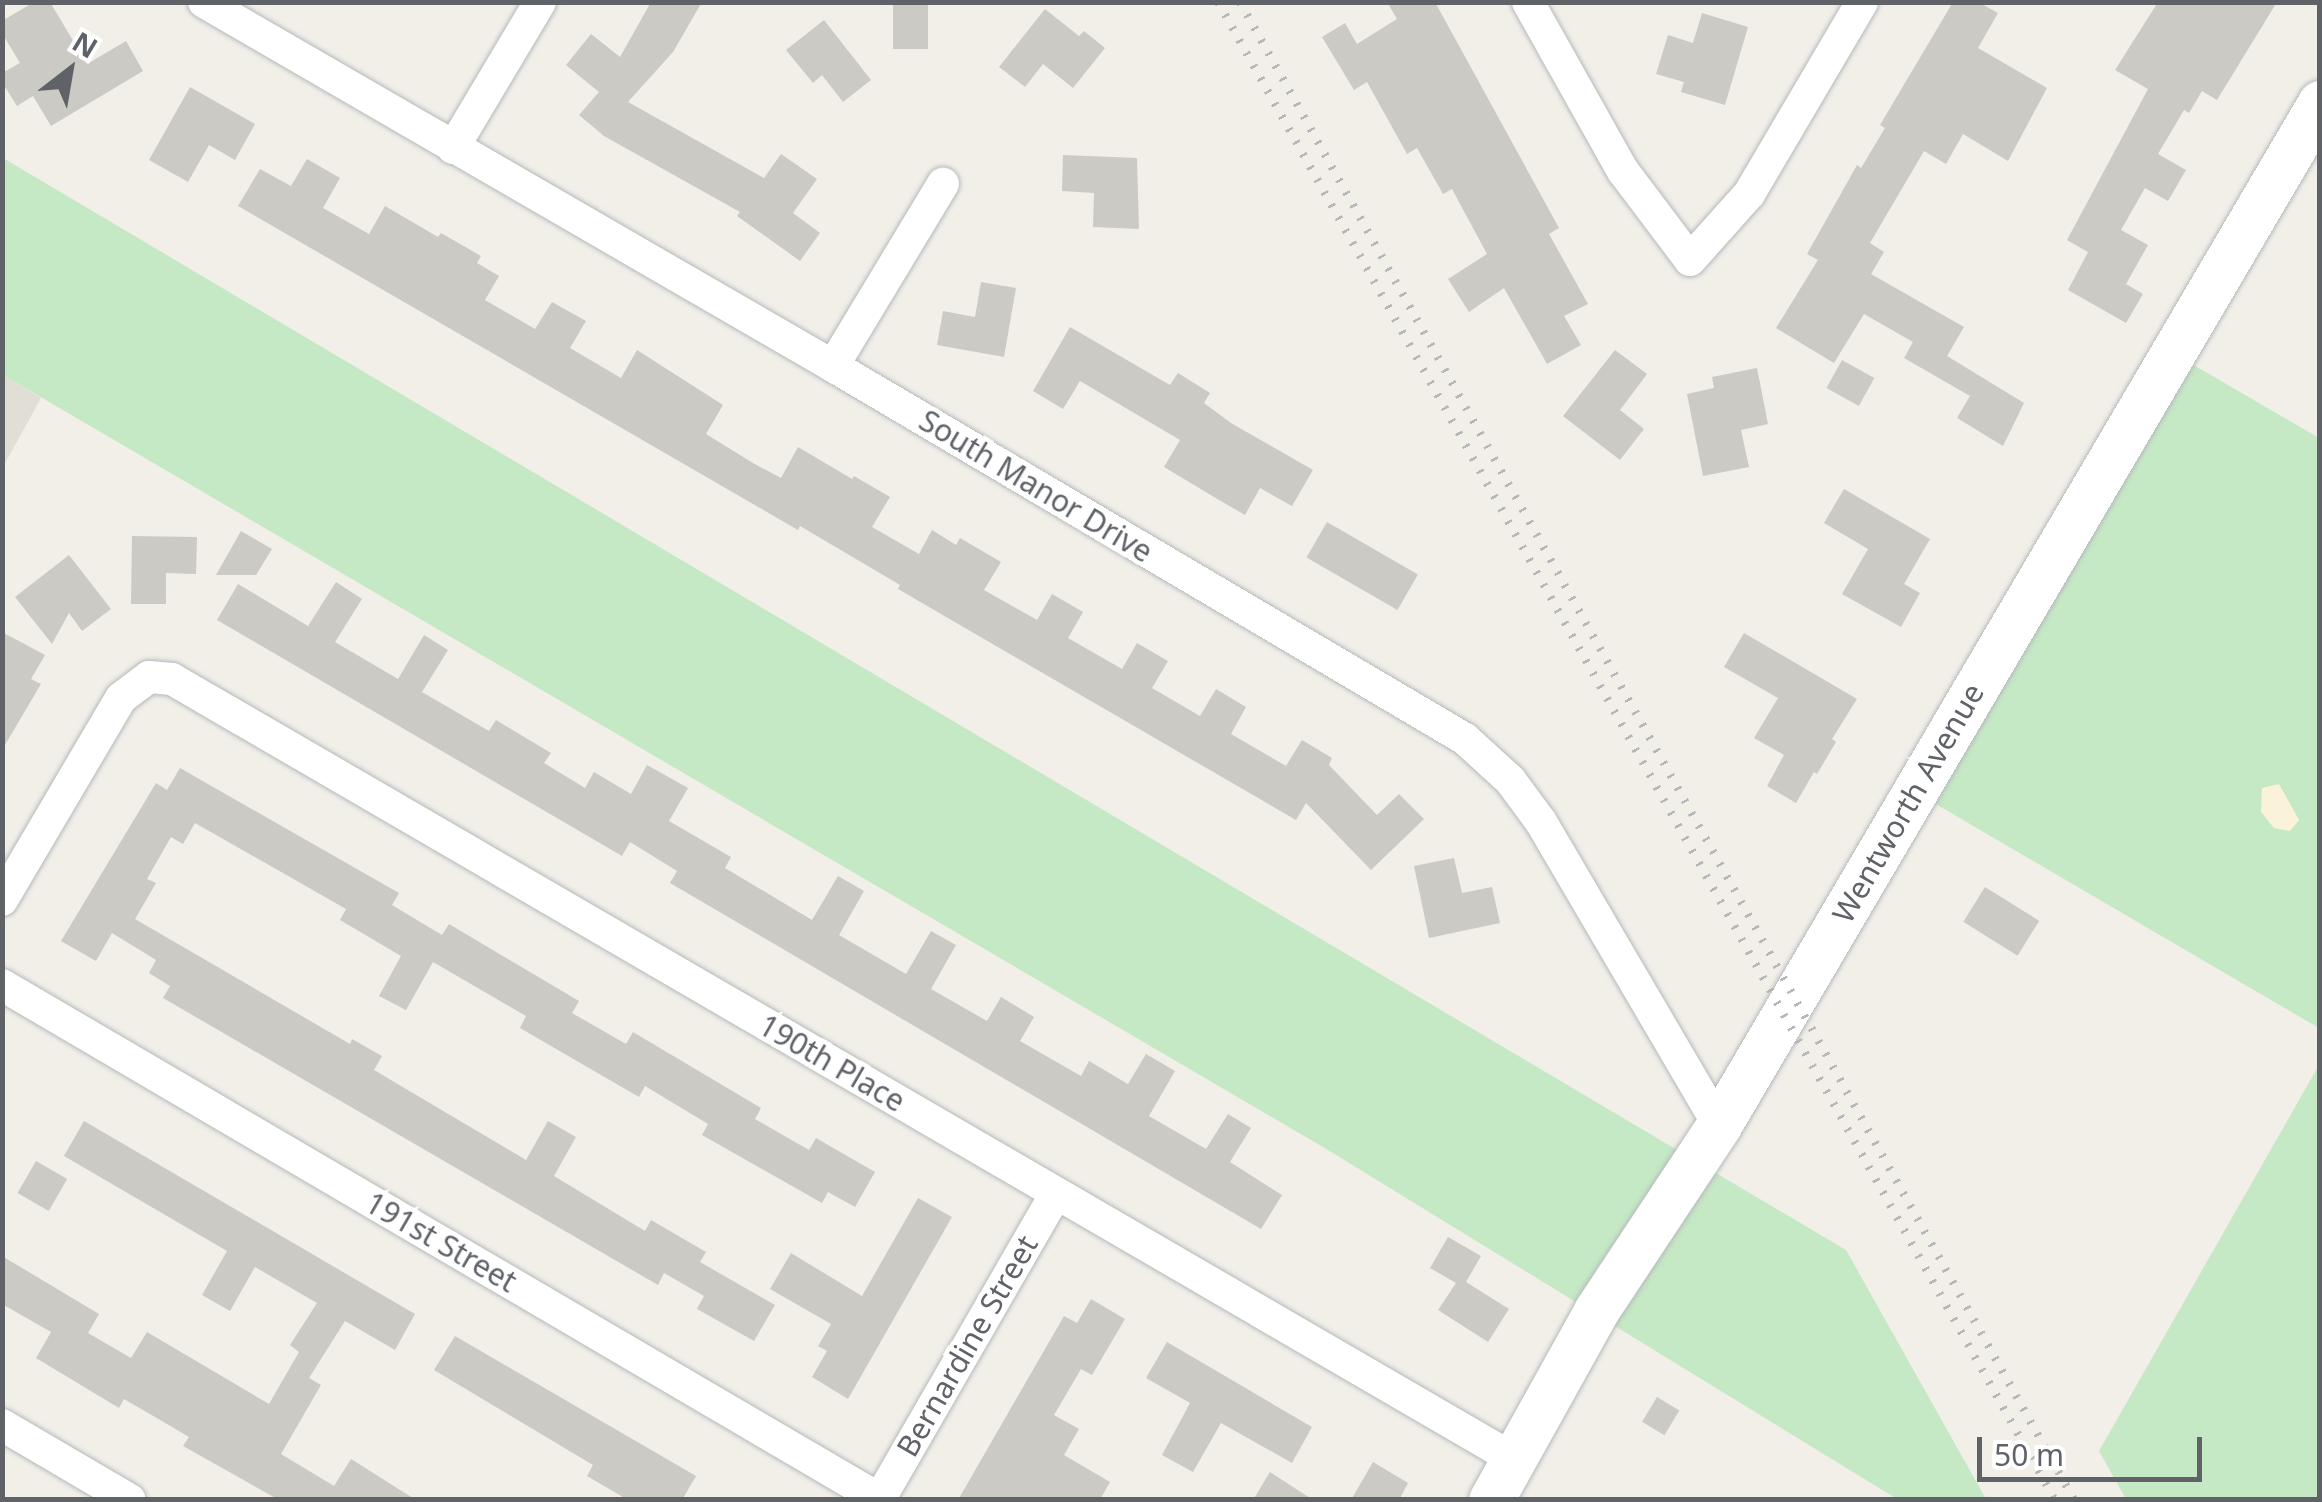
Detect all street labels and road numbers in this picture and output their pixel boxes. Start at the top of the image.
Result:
street label: South Manor Drive [913,402,1159,570]
street label: Wentworth Avenue [1825,677,1991,929]
street label: 190th Place [753,1007,911,1119]
street label: 191st Street [359,1184,523,1300]
street label: Bernardine Street [889,1229,1045,1463]

